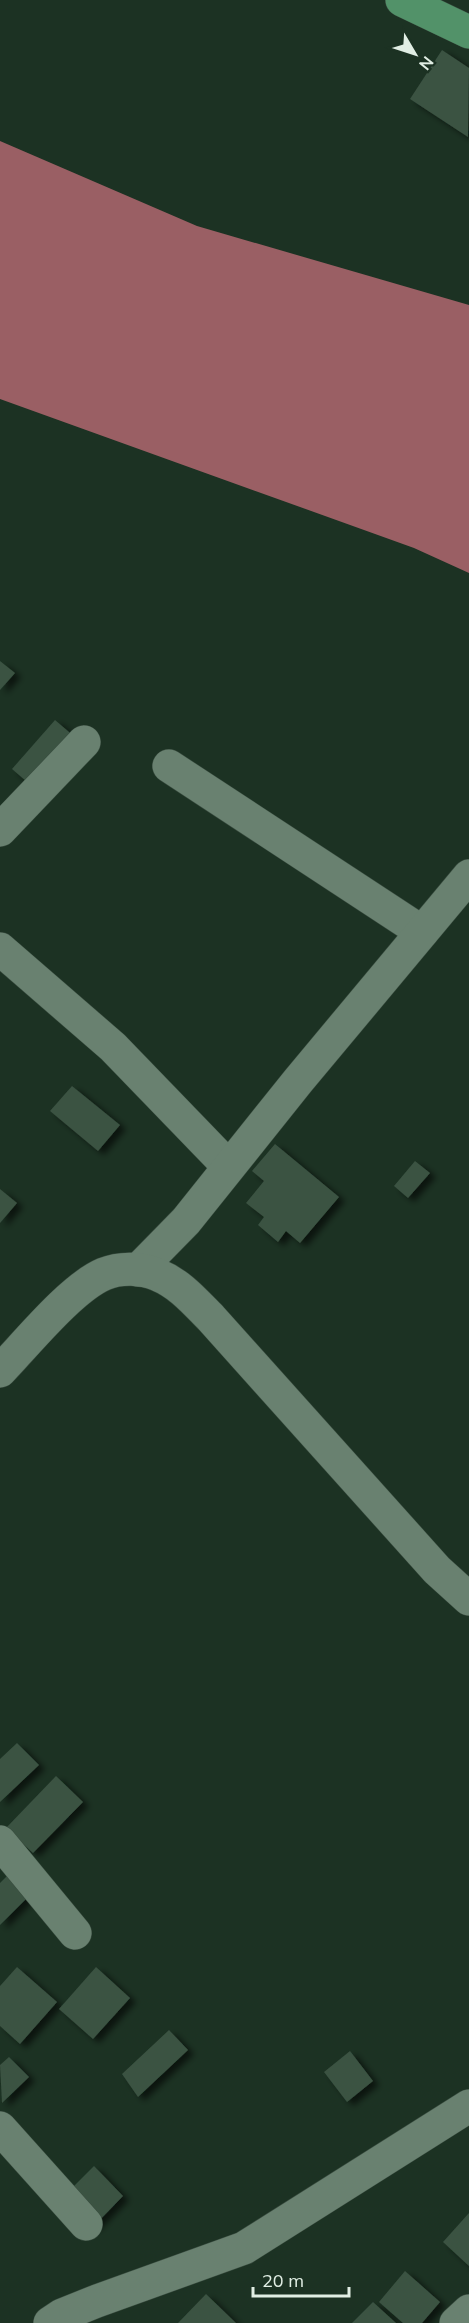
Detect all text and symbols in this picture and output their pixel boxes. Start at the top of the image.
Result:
north arrow [385,24,445,84]
text: N [415,52,438,74]
scale bar [253,2260,349,2298]
text: 20 m [262,2269,304,2292]

